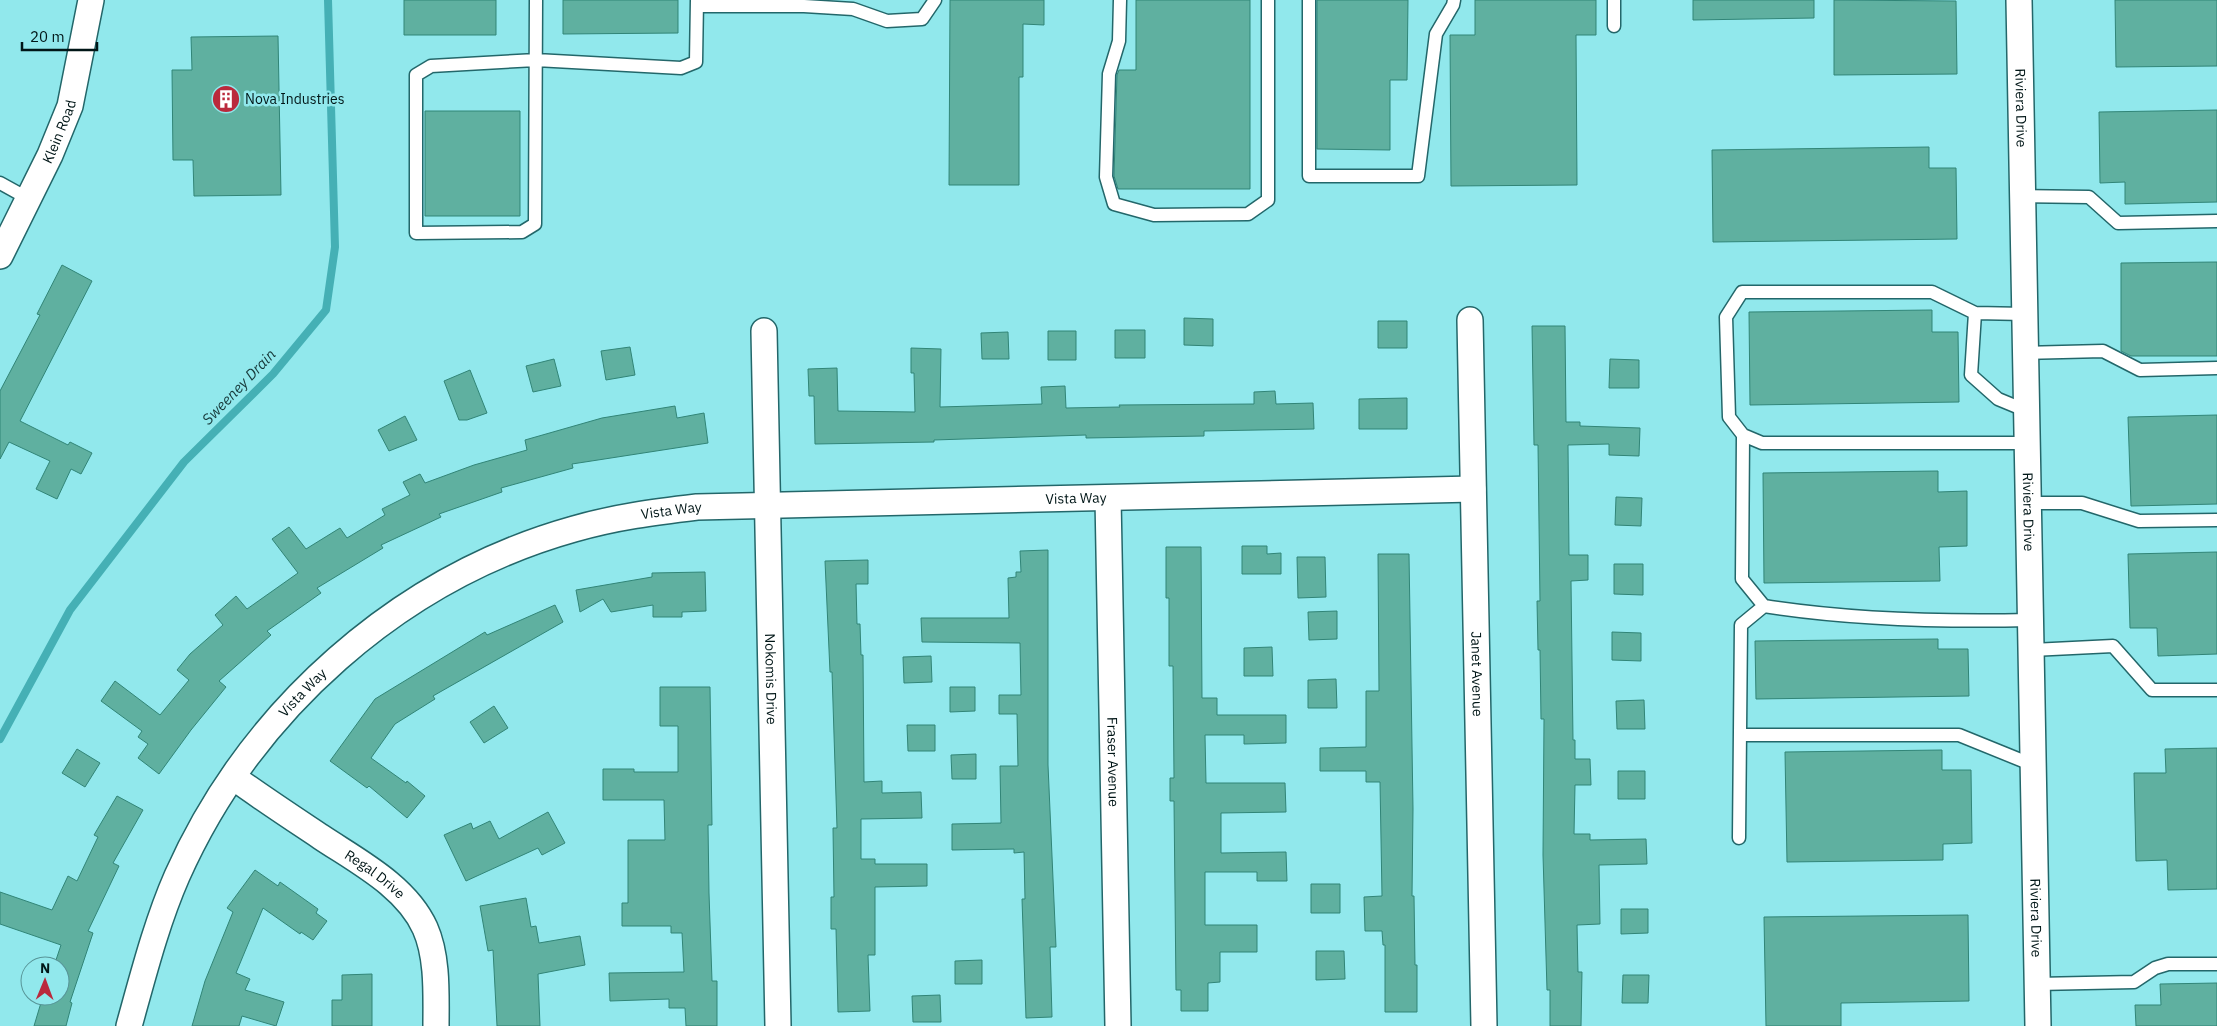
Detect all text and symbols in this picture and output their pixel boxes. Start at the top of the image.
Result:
scale bar [22,20,98,52]
text: 20 m [30,27,65,46]
street label: Riviera Drive [2011,68,2031,148]
building icon: Nova Industries [211,84,241,114]
place label: Nova Industries [245,90,345,108]
street label: Klein Road [38,98,80,167]
water label: Sweeney Drain [198,345,280,428]
street label: Riviera Drive [2019,472,2038,552]
street label: Vista Way [1045,489,1107,508]
street label: Vista Way [640,498,702,523]
street label: Janet Avenue [1467,631,1487,717]
street label: Nokomis Drive [761,633,781,725]
street label: Vista Way [275,664,330,721]
street label: Fraser Avenue [1103,717,1123,807]
street label: Regal Drive [341,846,409,903]
street label: Riviera Drive [2026,878,2046,958]
north arrow [20,956,70,1006]
text: N [40,959,50,977]

